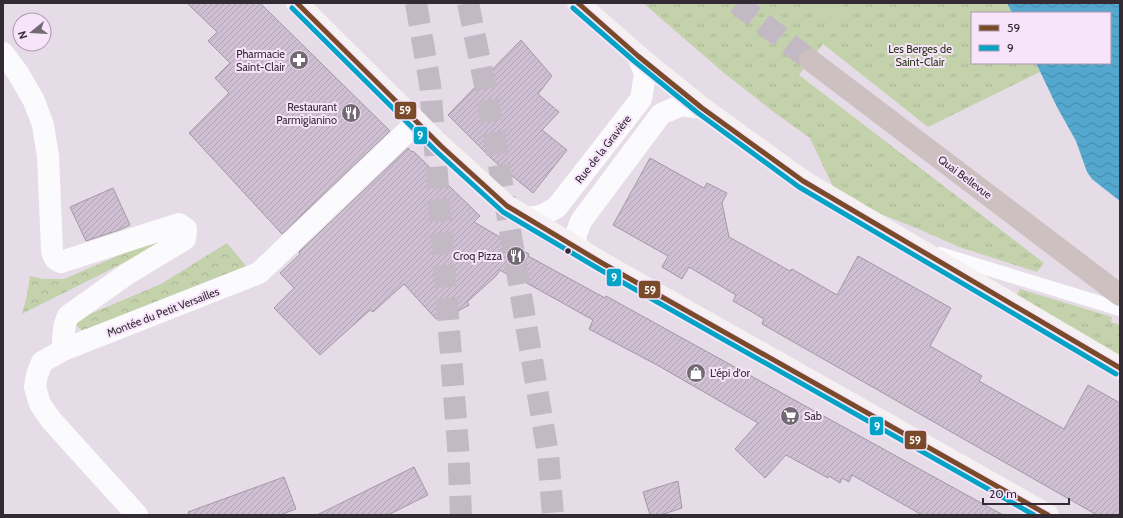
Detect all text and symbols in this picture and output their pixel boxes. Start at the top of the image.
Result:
north arrow [12,12,52,52]
legend [971,12,1111,64]
text: 59 [1007,20,1020,35]
text: N [15,29,30,41]
text: 9 [1007,40,1014,55]
park label: Les Berges de Saint-Clair [888,42,952,69]
place label: Pharmacie Saint-Clair [236,47,286,74]
pharmacy icon: Pharmacie Saint-Clair [288,49,310,71]
place label: Restaurant Parmigianino [276,100,337,127]
line badge: 59 [394,101,417,120]
restaurant icon: Restaurant Parmigianino [340,102,362,124]
text: 59 [399,103,411,117]
street label: Rue de la Gravière [572,112,634,186]
line badge: 9 [413,126,428,145]
text: 9 [417,128,423,142]
street label: Quai Bellevue [935,152,995,202]
restaurant icon: Croq Pizza [505,245,527,267]
unlabelled marker [563,246,573,256]
place label: Croq Pizza [453,249,503,263]
line badge: 9 [606,268,622,287]
text: 9 [611,270,617,284]
line badge: 59 [638,280,661,299]
text: 59 [644,283,656,297]
street label: Montée du Petit Versailles [105,284,222,340]
shop icon: L'épi d'or [685,362,707,384]
place label: L'épi d'or [710,366,751,380]
supermarket icon: Sab [779,405,801,427]
place label: Sab [804,409,822,423]
line badge: 9 [869,416,884,436]
text: 9 [874,419,880,433]
line badge: 59 [904,430,927,450]
text: 59 [909,433,921,447]
scale bar [983,480,1069,506]
text: 20 m [989,486,1017,501]

